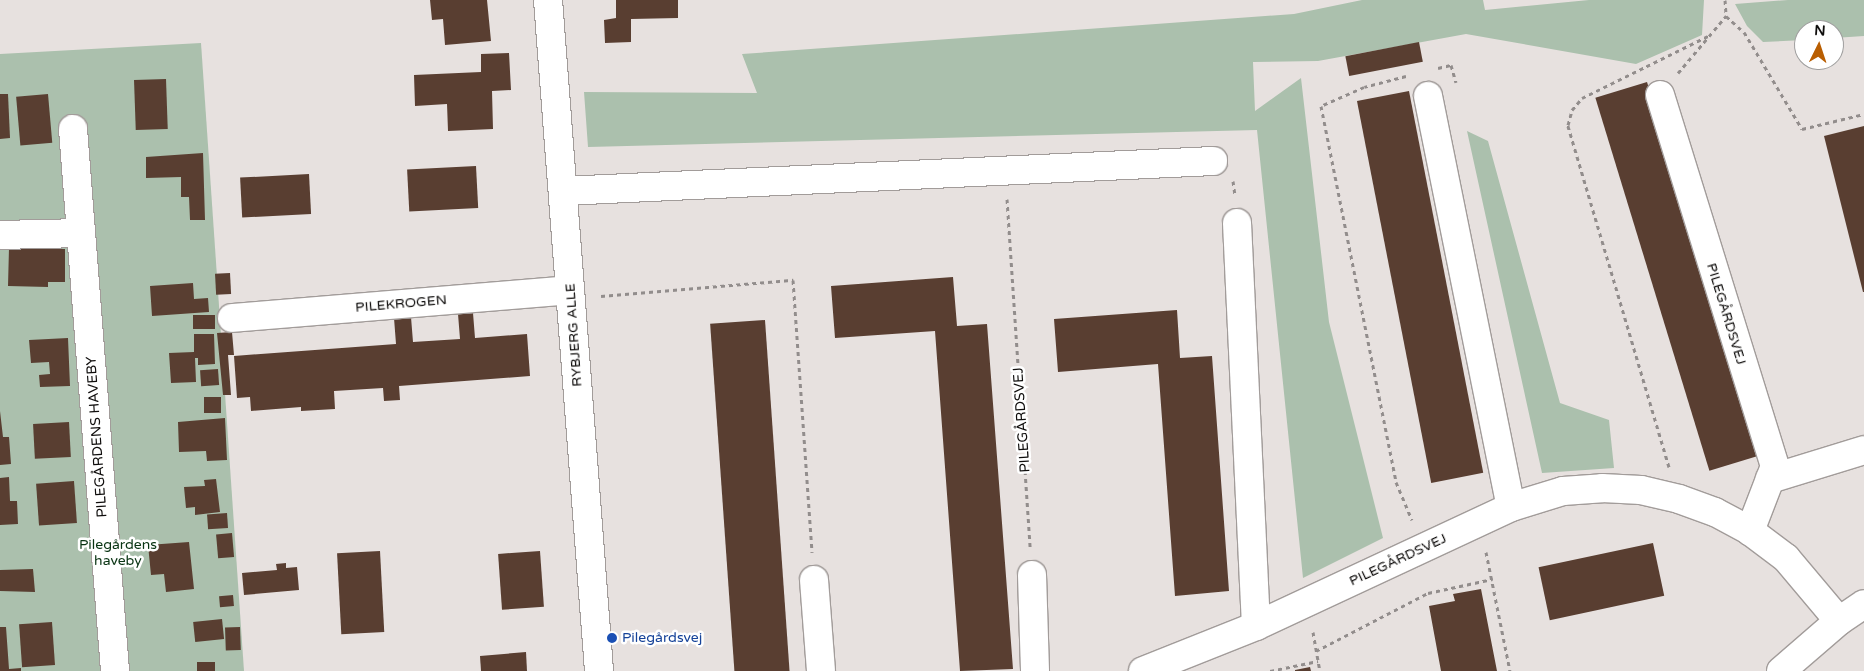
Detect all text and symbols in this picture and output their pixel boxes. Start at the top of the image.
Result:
north arrow [1794,20,1844,70]
text: N [1814,22,1826,39]
street label: PILEGÅRDSVEJ [1703,261,1749,367]
street label: RYBJERG ALLE [562,283,586,387]
street label: PILEKROGEN [355,292,447,316]
street label: PILEGÅRDENS HAVEBY [83,356,111,518]
street label: PILEGÅRDSVEJ [1010,367,1034,473]
street label: PILEGÅRDSVEJ [1347,530,1449,590]
park label: Pilegårdens haveby [79,537,157,570]
place label: Pilegårdsvej [622,630,702,646]
marker: Pilegårdsvej [606,632,618,644]

